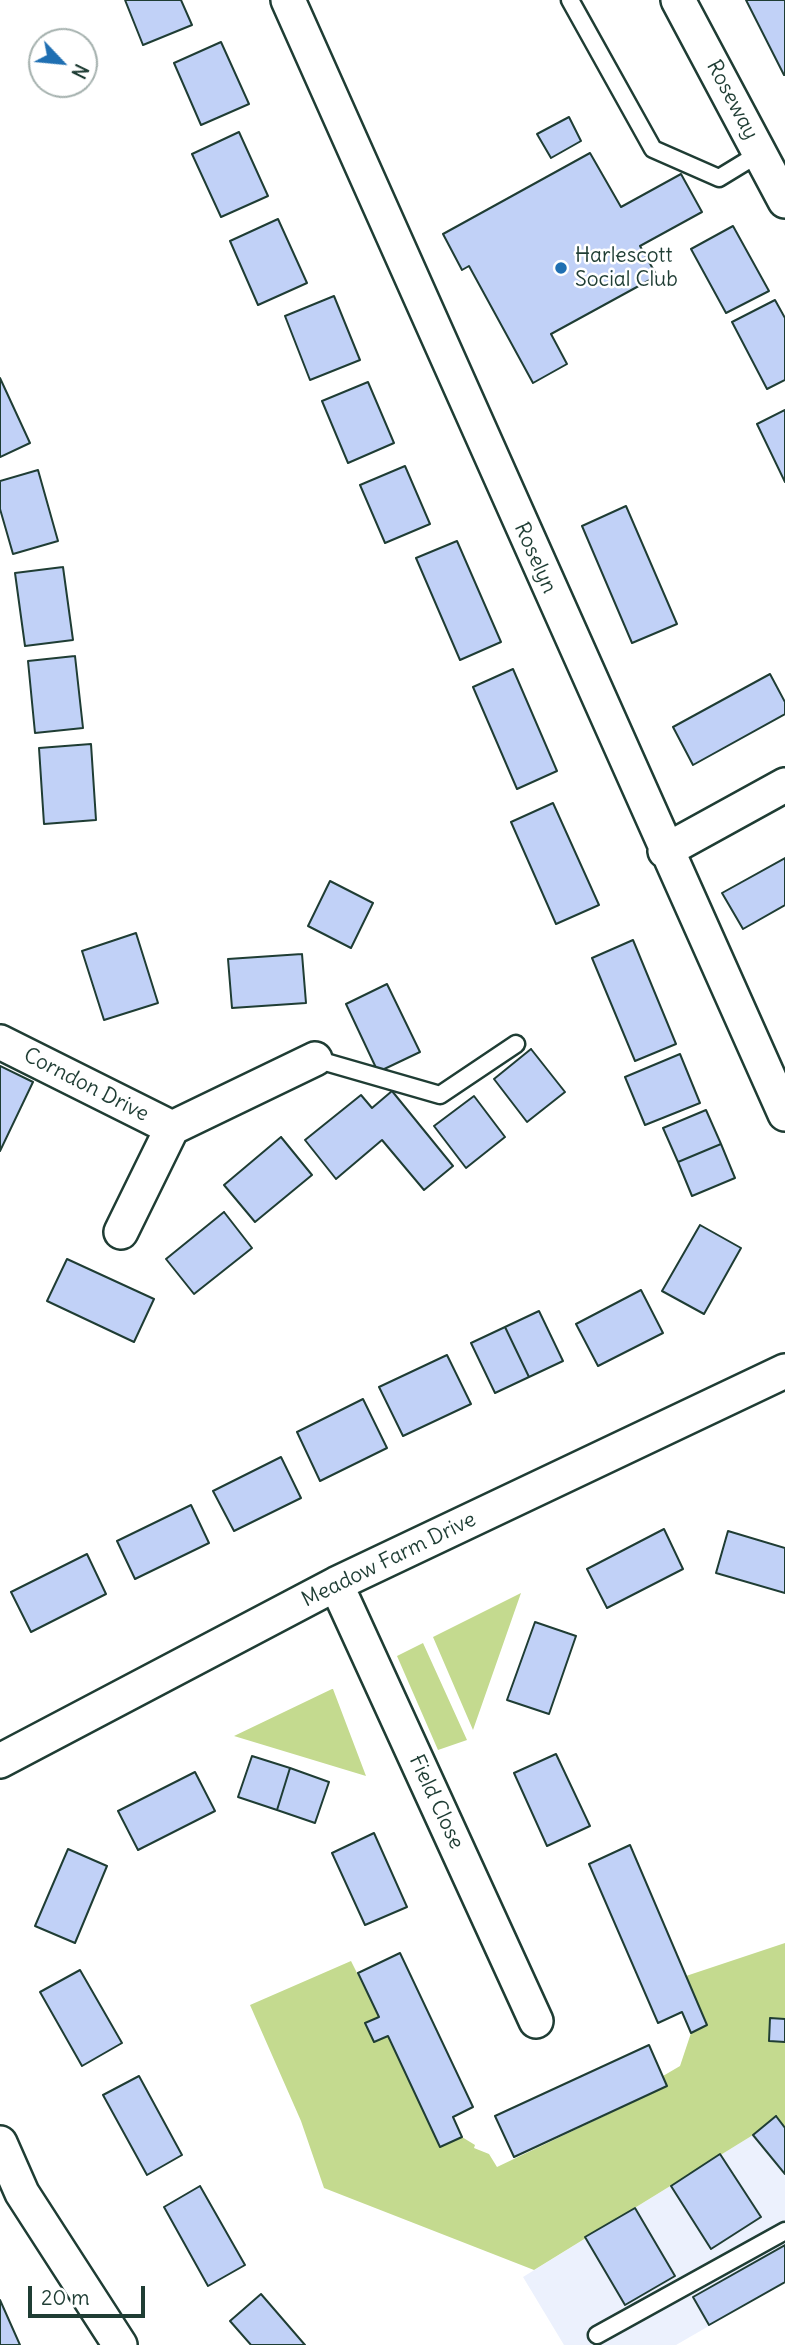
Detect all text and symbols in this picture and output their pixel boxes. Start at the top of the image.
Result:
north arrow [28,28,98,98]
street label: Roseway [701,56,763,144]
text: N [66,60,94,82]
place label: Harlescott Social Club [575,243,678,293]
marker: Harlescott Social Club [553,260,569,276]
street label: Roselyn [508,519,562,597]
street label: Corndon Drive [19,1043,153,1127]
street label: Meadow Farm Drive [298,1507,480,1613]
street label: Field Close [403,1751,469,1853]
scale bar [32,2272,149,2316]
text: 20 m [41,2284,90,2311]

